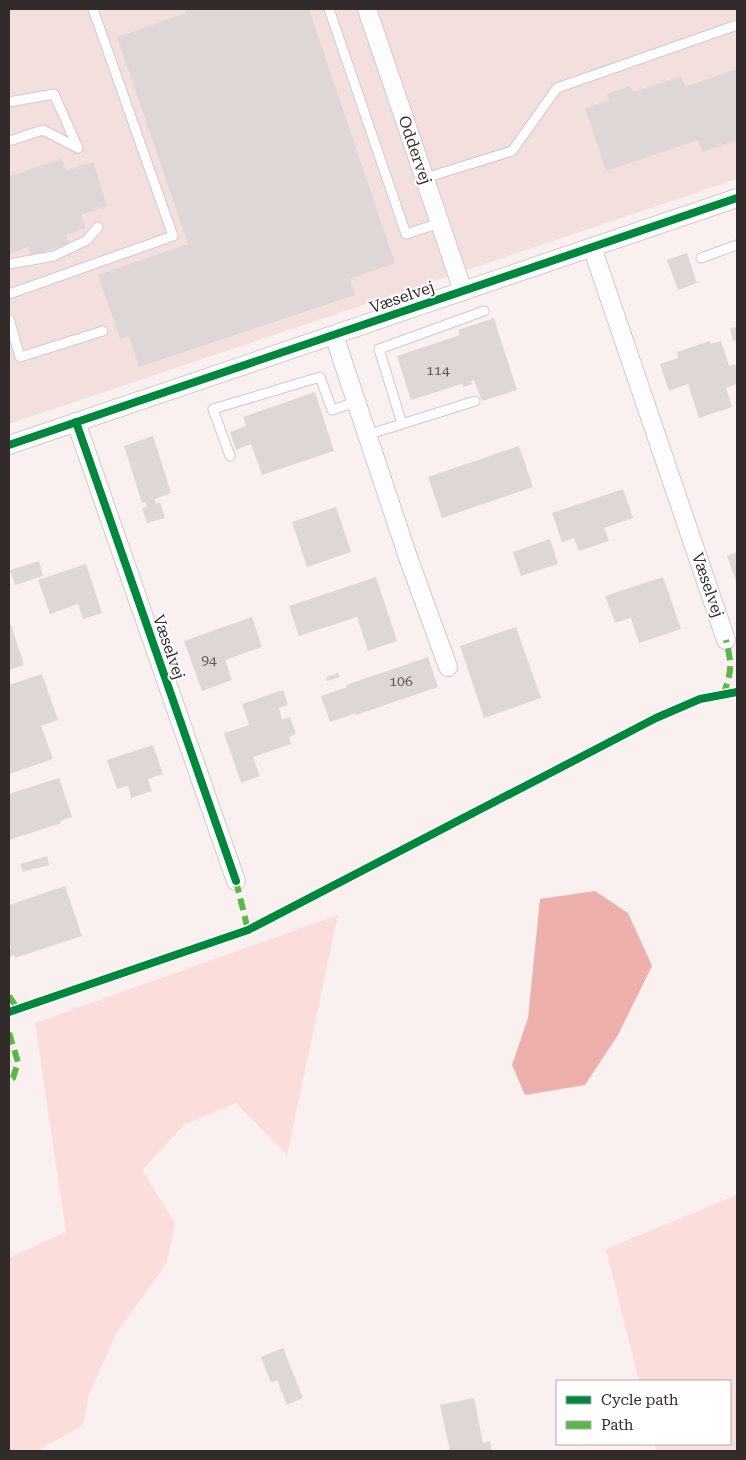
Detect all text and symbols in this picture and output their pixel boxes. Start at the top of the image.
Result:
street label: Oddervej [394,113,436,187]
street label: Væselvej [367,277,437,317]
house number: 114 [426,362,450,378]
street label: Væselvej [688,550,728,620]
street label: Væselvej [149,612,189,682]
house number: 94 [201,652,217,668]
house number: 106 [389,673,413,689]
legend [556,1380,731,1445]
text: Cycle path [601,1391,679,1409]
text: Path [601,1416,634,1434]

